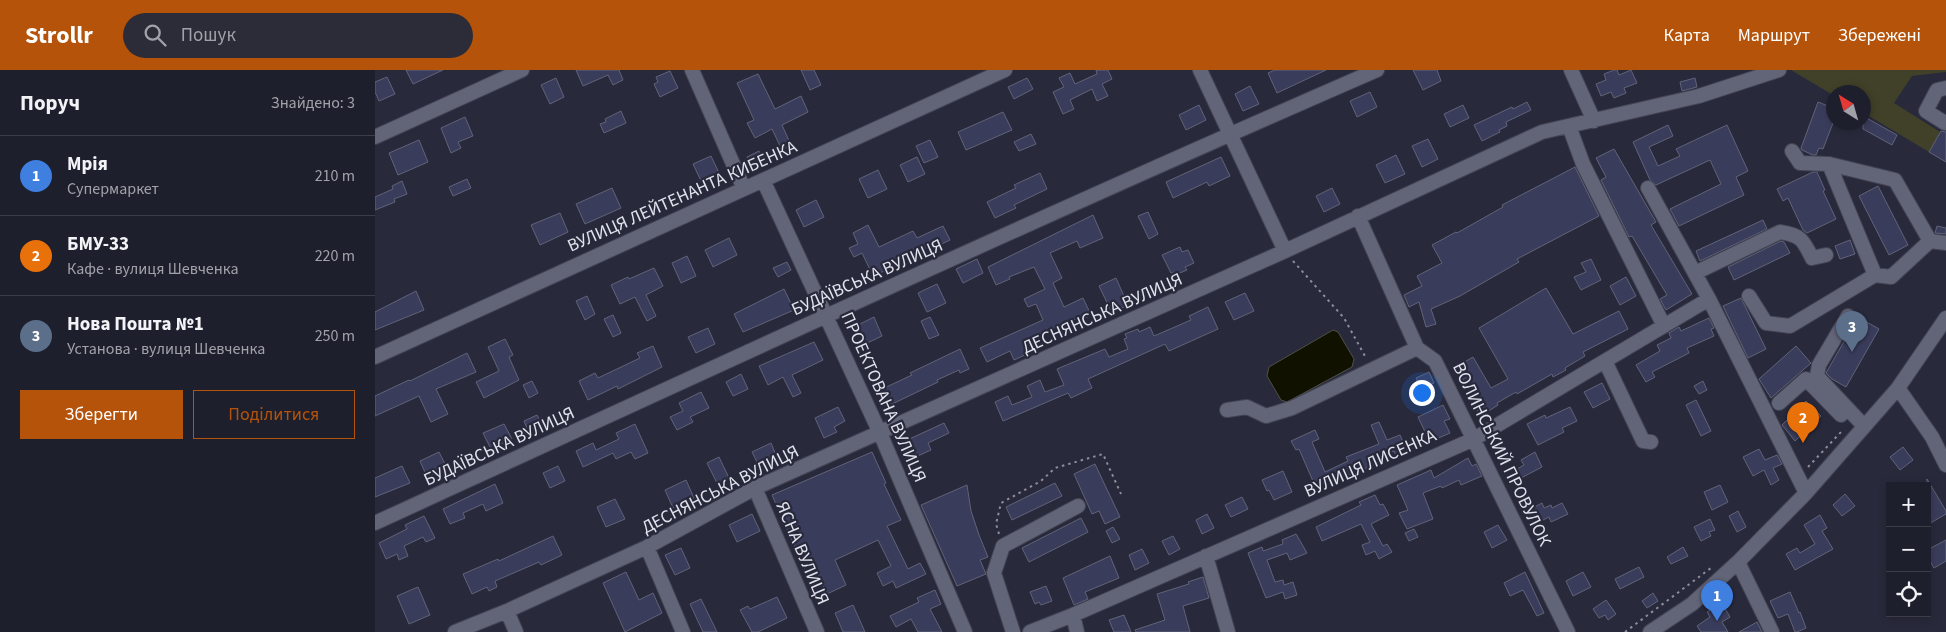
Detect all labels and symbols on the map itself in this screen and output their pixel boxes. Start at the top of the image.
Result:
north arrow [1826,85,1871,130]
street label: ВУЛИЦЯ ЛЕЙТЕНАНТА КИБЕНКА [563,134,801,259]
street label: БУДАЇВСЬКА ВУЛИЦЯ [787,233,947,322]
street label: ДЕСНЯНСЬКА ВУЛИЦЯ [1018,267,1187,360]
street label: ПРОЕКТОВАНА ВУЛИЦЯ [835,308,932,486]
pin: 3 [1836,311,1868,352]
street label: ВОЛИНСЬКИЙ ПРОВУЛОК [1446,358,1557,551]
your location [1409,380,1435,406]
street label: БУДАЇВСЬКА ВУЛИЦЯ [420,401,579,492]
pin: 2 [1787,402,1819,443]
street label: ВУЛИЦЯ ЛИСЕНКА [1300,423,1441,504]
street label: ДЕСНЯНСЬКА ВУЛИЦЯ [637,439,803,540]
street label: ЯСНА ВУЛИЦЯ [770,498,835,609]
pin: 1 [1701,580,1733,621]

